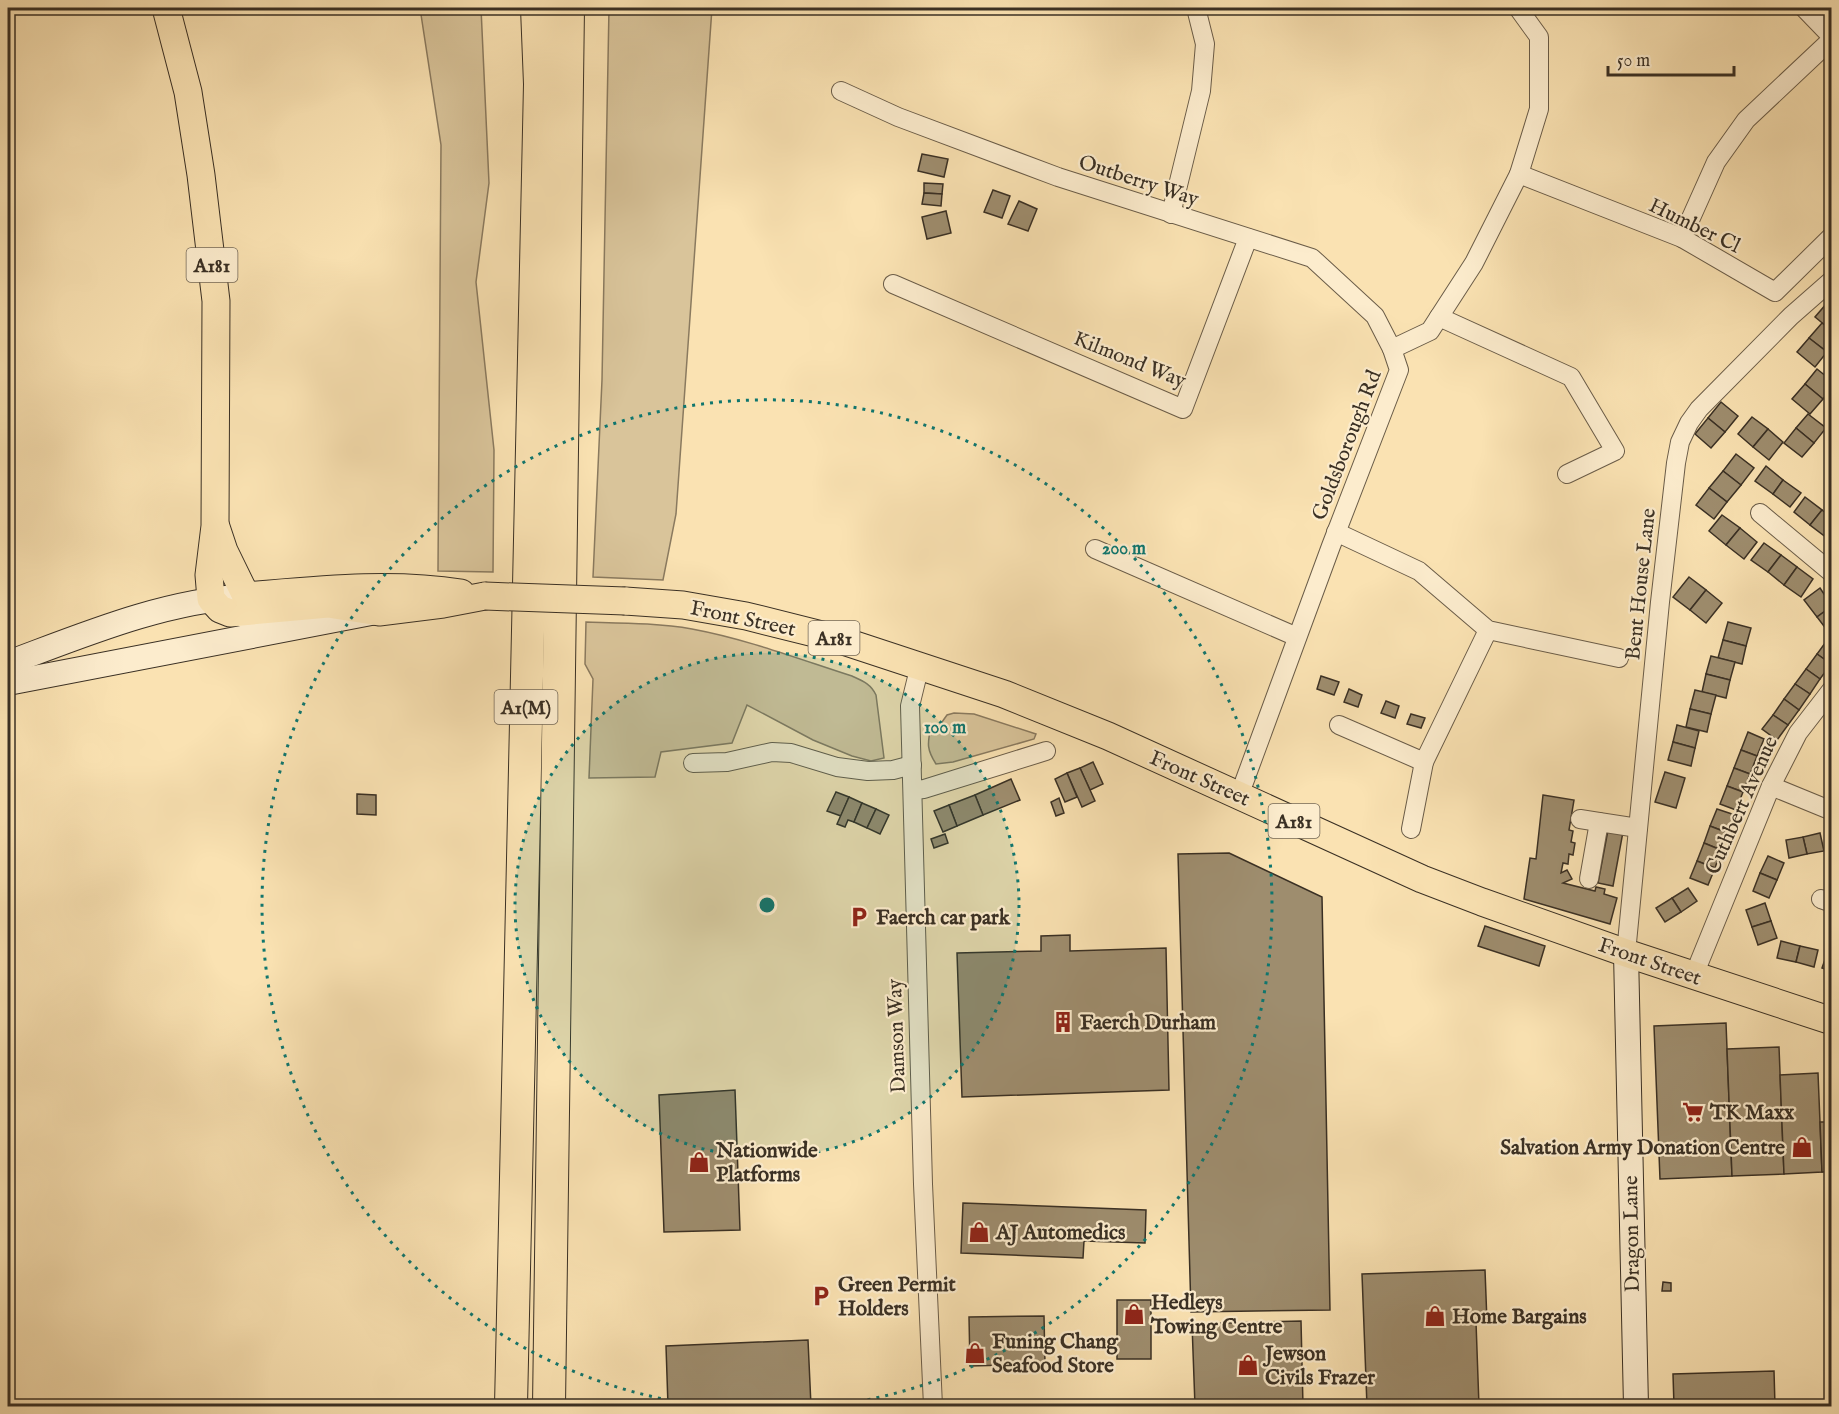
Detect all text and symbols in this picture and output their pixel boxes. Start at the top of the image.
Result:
scale bar [1608,39,1734,77]
text: 50 m [1617,50,1650,73]
street label: Outberry Way [1075,149,1203,214]
street label: Humber Cl [1644,193,1745,260]
road number: A181 [186,248,238,282]
street label: Kilmond Way [1069,326,1190,395]
street label: Goldsborough Rd [1306,366,1389,524]
street label: Bent House Lane [1620,506,1663,662]
text: 200 m [1102,538,1146,561]
street label: Front Street [687,595,798,644]
road number: A181 [808,621,860,655]
road number: A1(M) [494,690,558,724]
text: 100 m [924,717,966,740]
street label: Cuthbert Avenue [1700,732,1785,879]
street label: Front Street [1145,745,1254,813]
road number: A181 [1268,804,1320,838]
centre of rings [757,895,777,915]
parking icon: Faerch car park [847,905,871,929]
place label: Faerch car park [876,905,1011,932]
street label: Front Street [1594,932,1705,993]
street label: Damson Way [882,978,913,1094]
building icon: Faerch Durham [1051,1010,1075,1034]
place label: Faerch Durham [1080,1010,1217,1037]
supermarket icon: TK Maxx [1681,1100,1705,1124]
place label: TK Maxx [1709,1100,1795,1127]
place label: Salvation Army Donation Centre [1500,1135,1785,1162]
shop icon: Salvation Army Donation Centre [1790,1135,1814,1159]
place label: Nationwide Platforms [715,1138,818,1189]
shop icon: Nationwide Platforms [687,1150,711,1174]
street label: Dragon Lane [1618,1175,1647,1293]
shop icon: AJ Automedics [967,1220,991,1244]
place label: AJ Automedics [995,1220,1125,1247]
place label: Green Permit Holders [838,1272,956,1323]
parking icon: Green Permit Holders [809,1284,833,1308]
place label: Hedleys Towing Centre [1150,1290,1283,1341]
shop icon: Hedleys Towing Centre [1122,1302,1146,1326]
shop icon: Home Bargains [1423,1304,1447,1328]
place label: Home Bargains [1452,1304,1587,1331]
place label: Funing Chang Seafood Store [992,1329,1119,1380]
shop icon: Funing Chang Seafood Store [963,1341,987,1365]
place label: Jewson Civils Frazer [1262,1341,1375,1392]
shop icon: Jewson Civils Frazer [1236,1353,1260,1377]

